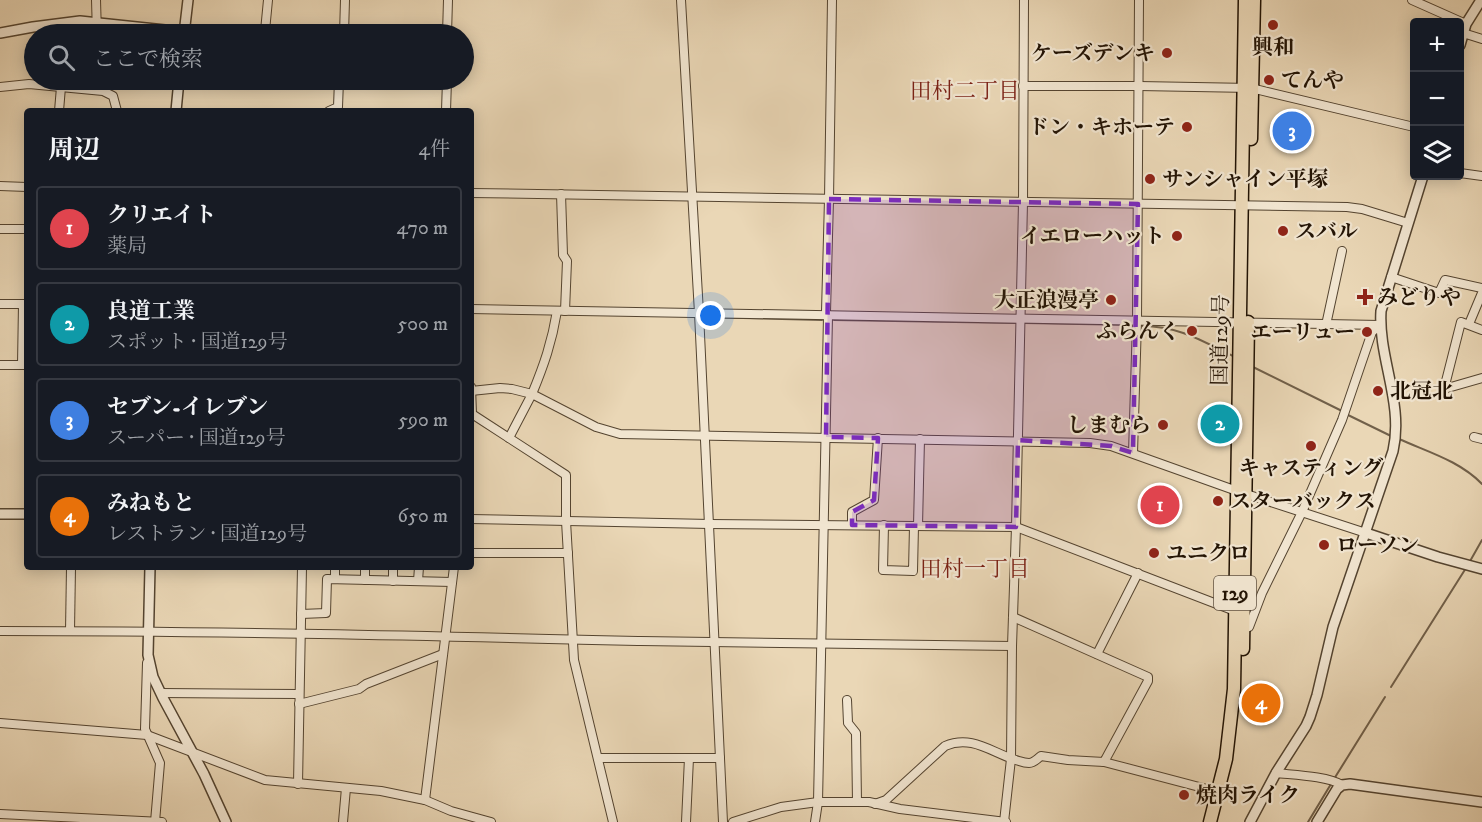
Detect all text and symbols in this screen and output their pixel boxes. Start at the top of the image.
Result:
marker: 興和 [1266,18,1280,32]
map controls [1410,18,1464,180]
button: + [1410,18,1464,72]
search box [24,24,474,90]
place label: 興和 [1252,35,1294,61]
icon: search [45,41,78,74]
place label: ケーズデンキ [1031,41,1155,67]
text: ここで検索 [93,46,203,73]
marker: ケーズデンキ [1160,46,1174,60]
place label: てんや [1281,68,1344,94]
button: − [1410,72,1464,126]
marker: てんや [1262,73,1276,87]
district label: 田村二丁目 [910,78,1020,105]
pin: 3 [1272,108,1312,154]
place label: ドン・キホーテ [1028,115,1175,141]
marker: ドン・キホーテ [1180,120,1194,134]
button: layers [1410,126,1464,180]
text: 周辺 [48,134,100,167]
text: 4件 [418,137,450,162]
place label: サンシャイン平塚 [1162,167,1328,193]
marker: サンシャイン平塚 [1143,172,1157,186]
text: クリエイト [107,202,217,229]
text: 1 [66,216,73,241]
text: 470 m [397,216,448,241]
place label: スバル [1295,219,1358,245]
place label: イエローハット [1020,224,1165,250]
marker: スバル [1276,224,1290,238]
marker: イエローハット [1170,229,1184,243]
text: 薬局 [107,234,147,259]
place label: みどりや [1377,285,1461,311]
place label: 大正浪漫亭 [994,288,1099,314]
marker: みどりや [1358,290,1372,304]
marker: 大正浪漫亭 [1104,293,1118,307]
street label: 国道129号 [1207,294,1235,386]
text: 良道工業 [107,298,195,325]
your location [696,301,725,330]
text: 2 [65,312,74,337]
text: 500 m [397,312,448,337]
place label: ふらんく [1096,319,1180,345]
place label: エーリュー [1251,320,1355,346]
marker: ふらんく [1185,324,1199,338]
marker: エーリュー [1360,325,1374,339]
text: スポット · 国道129号 [107,330,288,355]
place label: 北冠北 [1390,379,1453,405]
marker: 北冠北 [1371,384,1385,398]
text: セブン-イレブン [107,394,268,421]
pin: 2 [1200,402,1240,446]
text: 3 [66,408,73,433]
text: 590 m [398,408,448,433]
place label: しまむら [1067,413,1151,439]
marker: しまむら [1156,418,1170,432]
text: スーパー · 国道129号 [107,426,286,451]
marker: キャスティング [1304,439,1318,453]
place label: キャスティング [1239,456,1383,482]
pin: 1 [1140,482,1180,528]
place label: スターバックス [1230,489,1376,515]
text: みねもと [107,490,195,517]
marker: スターバックス [1211,494,1225,508]
text: 4 [64,504,75,529]
text: 650 m [398,504,448,529]
text: レストラン · 国道129号 [107,522,307,547]
place label: ローソン [1336,533,1419,559]
marker: ローソン [1317,538,1331,552]
place label: ユニクロ [1166,541,1250,567]
marker: ユニクロ [1147,546,1161,560]
district label: 田村一丁目 [920,556,1030,583]
road number: 129 [1214,576,1256,610]
pin: 4 [1242,680,1280,726]
place label: 焼肉ライク [1196,783,1300,809]
marker: 焼肉ライク [1177,788,1191,802]

